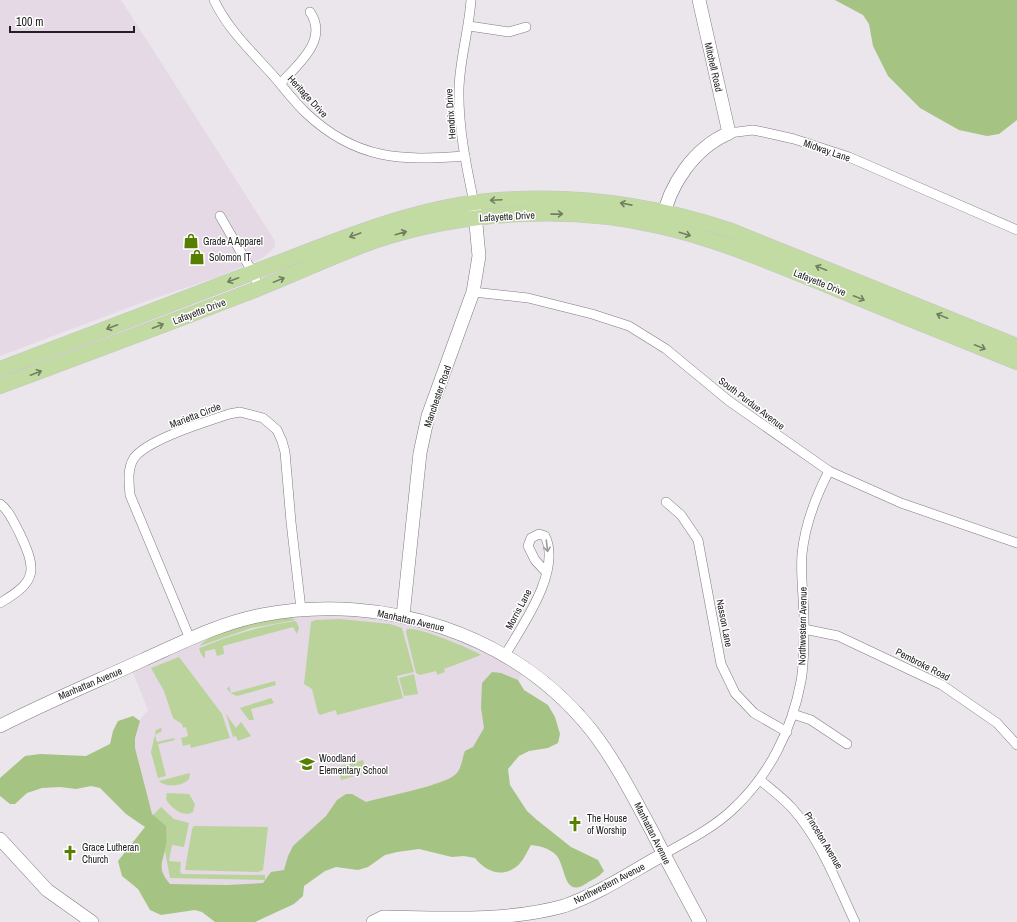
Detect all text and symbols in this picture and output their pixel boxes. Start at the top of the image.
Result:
scale bar [10,8,134,34]
text: 100 m [16,14,43,30]
street label: Mitchell Road [702,41,725,93]
street label: Heritage Drive [285,72,331,121]
street label: Hendrix Drive [442,88,459,140]
street label: Midway Lane [802,136,852,165]
one-way arrow [490,197,503,204]
one-way arrow [619,200,632,208]
street label: Lafayette Drive [479,209,536,224]
one-way arrow [550,210,563,218]
one-way arrow [394,229,407,237]
one-way arrow [349,231,361,239]
one-way arrow [678,231,691,238]
shop icon: Grade A Apparel [182,232,200,250]
place label: Grade A Apparel [203,235,263,248]
shop icon: Solomon IT [188,248,206,266]
place label: Solomon IT [209,251,251,264]
one-way arrow [816,263,828,271]
street label: Lafayette Drive [792,266,848,299]
one-way arrow [273,276,285,283]
one-way arrow [228,277,240,285]
street label: Lafayette Drive [171,295,228,328]
one-way arrow [853,295,865,302]
one-way arrow [936,311,948,319]
one-way arrow [152,322,164,330]
one-way arrow [106,323,118,331]
one-way arrow [973,344,985,351]
street label: Manchester Road [421,363,454,429]
one-way arrow [30,368,42,376]
street label: South Purdue Avenue [716,374,788,433]
street label: Marietta Circle [168,400,223,431]
one-way arrow [544,539,551,552]
street label: Morris Lane [502,586,535,632]
street label: Northwestern Avenue [795,586,810,665]
street label: Nasson Lane [714,598,736,648]
street label: Manhattan Avenue [376,606,446,635]
street label: Pembroke Road [893,645,952,684]
street label: Manhattan Avenue [56,664,125,703]
place label: Woodland Elementary School [319,752,388,777]
school or university icon: Woodland Elementary School [298,755,316,773]
street label: Manhattan Avenue [631,800,674,867]
street label: Princeton Avenue [801,809,846,872]
place label: The House of Worship [587,812,628,837]
church icon: The House of Worship [566,815,584,833]
place label: Grace Lutheran Church [82,841,139,866]
church icon: Grace Lutheran Church [61,844,79,862]
street label: Northwestern Avenue [571,860,647,907]

